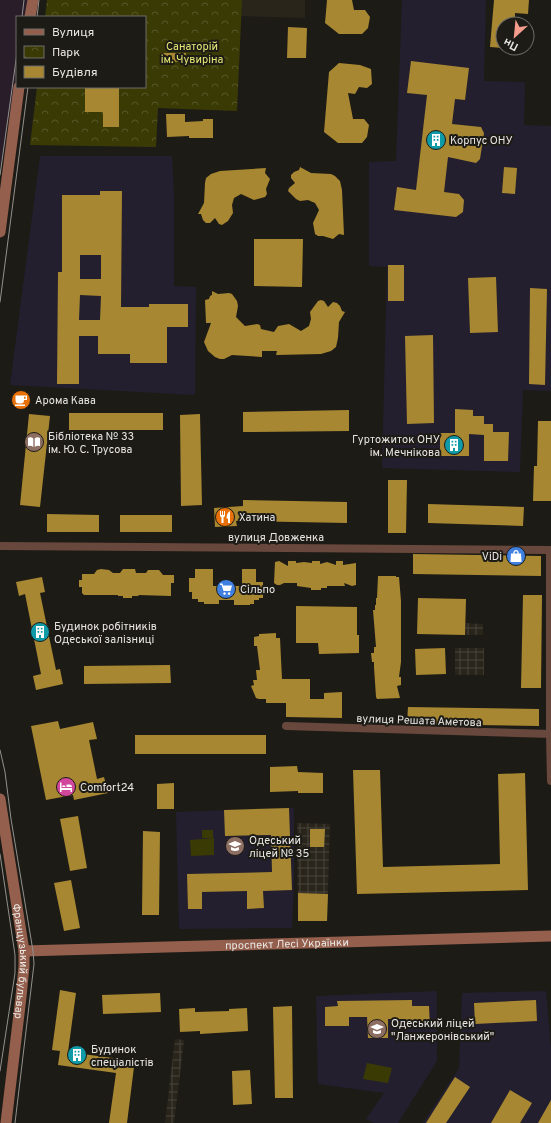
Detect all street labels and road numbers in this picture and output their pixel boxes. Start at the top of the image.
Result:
street label: вулиця Довженка [228,531,324,545]
street label: вулиця Решата Аметова [356,712,482,730]
street label: Французький бульвар [9,903,30,1020]
street label: проспект Лесі Українки [225,936,349,953]

